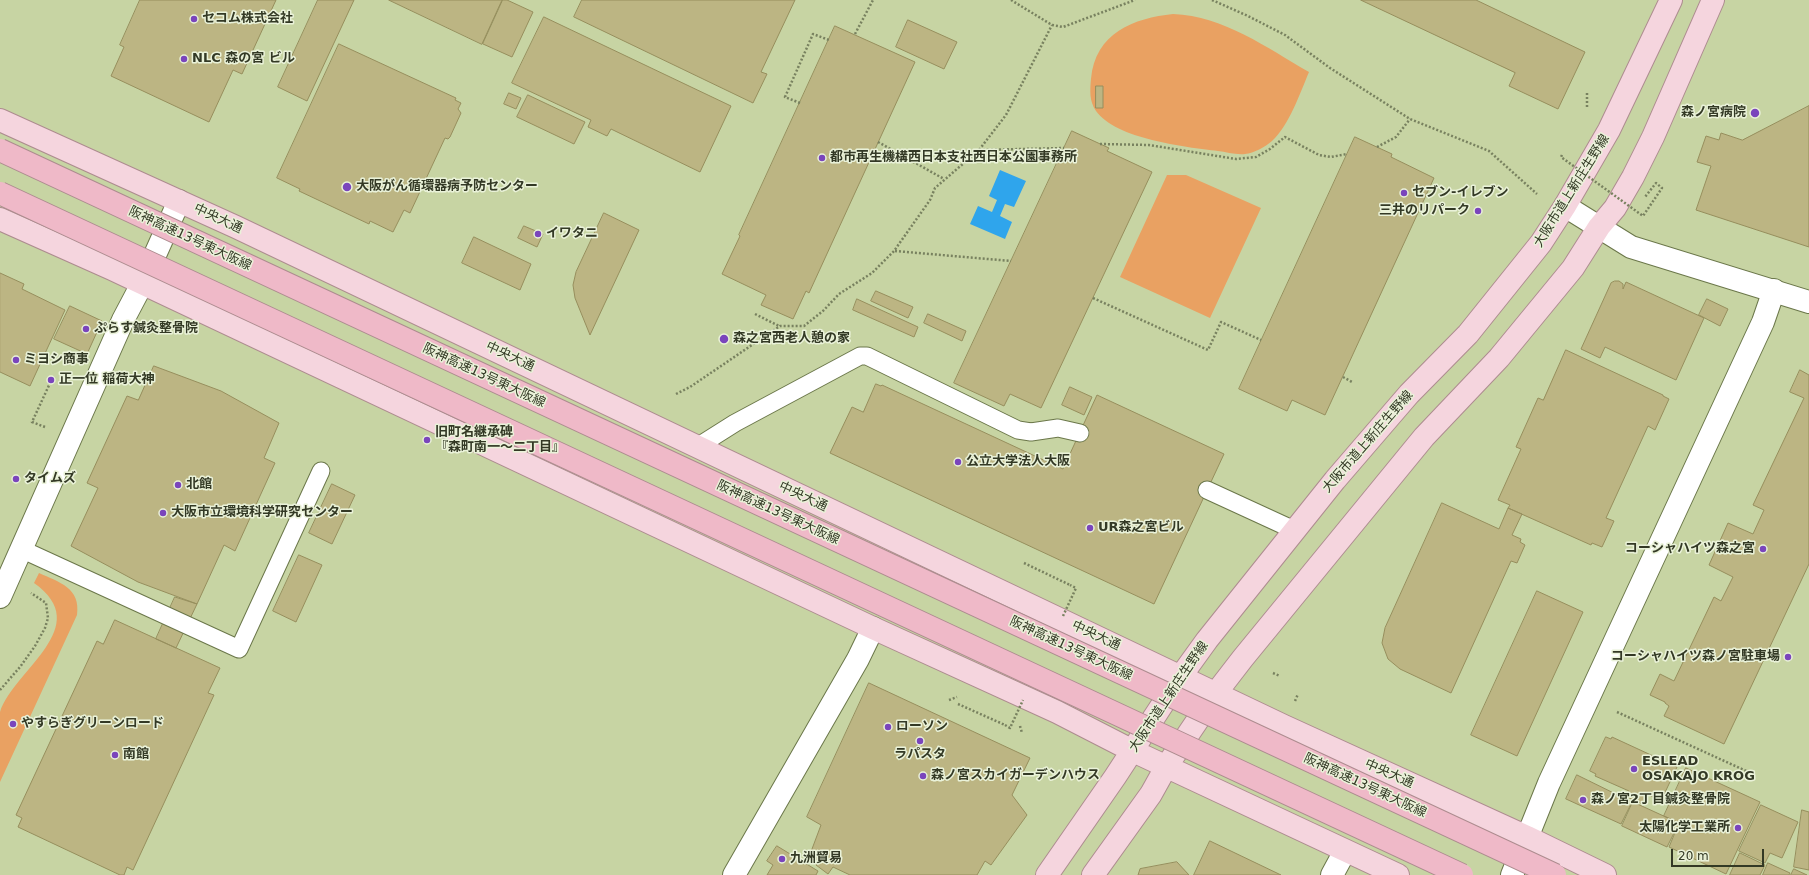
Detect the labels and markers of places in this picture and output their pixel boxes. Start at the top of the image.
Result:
place label: セコム株式会社 [202,11,293,27]
marker: セコム株式会社 [189,14,199,24]
place label: NLC 森の宮 ビル [192,51,295,67]
marker: NLC 森の宮 ビル [179,54,189,64]
place label: 森ノ宮病院 [1681,105,1746,121]
marker: 森ノ宮病院 [1749,107,1761,119]
place label: 都市再生機構西日本支社西日本公園事務所 [830,150,1077,166]
marker: 都市再生機構西日本支社西日本公園事務所 [817,153,827,163]
place label: 大阪がん循環器病予防センター [356,179,538,195]
marker: 大阪がん循環器病予防センター [341,181,353,193]
place label: セブン-イレブン [1412,185,1508,201]
marker: セブン-イレブン [1399,188,1409,198]
place label: 三井のリパーク [1379,203,1470,219]
marker: 三井のリパーク [1473,206,1483,216]
place label: イワタニ [546,226,598,242]
marker: イワタニ [533,229,543,239]
place label: ぷらす鍼灸整骨院 [94,321,198,337]
marker: ぷらす鍼灸整骨院 [81,324,91,334]
place label: 森之宮西老人憩の家 [733,331,850,347]
marker: 森之宮西老人憩の家 [718,333,730,345]
place label: ミヨシ商事 [24,352,89,368]
marker: ミヨシ商事 [11,355,21,365]
place label: 正一位 稲荷大神 [59,372,155,388]
marker: 正一位 稲荷大神 [46,375,56,385]
place label: 旧町名継承碑 『森町南一～二丁目』 [435,425,565,456]
marker: 旧町名継承碑 『森町南一～二丁目』 [422,435,432,445]
place label: 公立大学法人大阪 [966,454,1070,470]
marker: 公立大学法人大阪 [953,457,963,467]
place label: タイムズ [24,471,76,487]
marker: タイムズ [11,474,21,484]
place label: 北館 [186,477,212,493]
marker: 北館 [173,480,183,490]
place label: 大阪市立環境科学研究センター [171,505,353,521]
marker: 大阪市立環境科学研究センター [158,508,168,518]
place label: UR森之宮ビル [1098,520,1184,536]
marker: UR森之宮ビル [1085,523,1095,533]
place label: コーシャハイツ森之宮 [1625,541,1755,557]
marker: コーシャハイツ森之宮 [1758,544,1768,554]
place label: コーシャハイツ森ノ宮駐車場 [1611,649,1780,665]
marker: コーシャハイツ森ノ宮駐車場 [1783,652,1793,662]
place label: やすらぎグリーンロード [21,716,164,732]
marker: やすらぎグリーンロード [8,719,18,729]
place label: ローソン [896,719,948,735]
marker: ローソン [883,722,893,732]
marker: ラパスタ [915,736,925,746]
place label: 南館 [123,747,149,763]
place label: ラパスタ [894,747,946,763]
marker: 南館 [110,750,120,760]
place label: ESLEAD OSAKAJO KROG [1642,754,1755,785]
marker: ESLEAD OSAKAJO KROG [1629,764,1639,774]
place label: 森ノ宮スカイガーデンハウス [931,768,1100,784]
marker: 森ノ宮スカイガーデンハウス [918,771,928,781]
place label: 森ノ宮2丁目鍼灸整骨院 [1591,792,1730,808]
marker: 森ノ宮2丁目鍼灸整骨院 [1578,795,1588,805]
place label: 太陽化学工業所 [1639,820,1730,836]
marker: 太陽化学工業所 [1733,823,1743,833]
place label: 九洲貿易 [790,851,842,867]
marker: 九洲貿易 [777,854,787,864]

